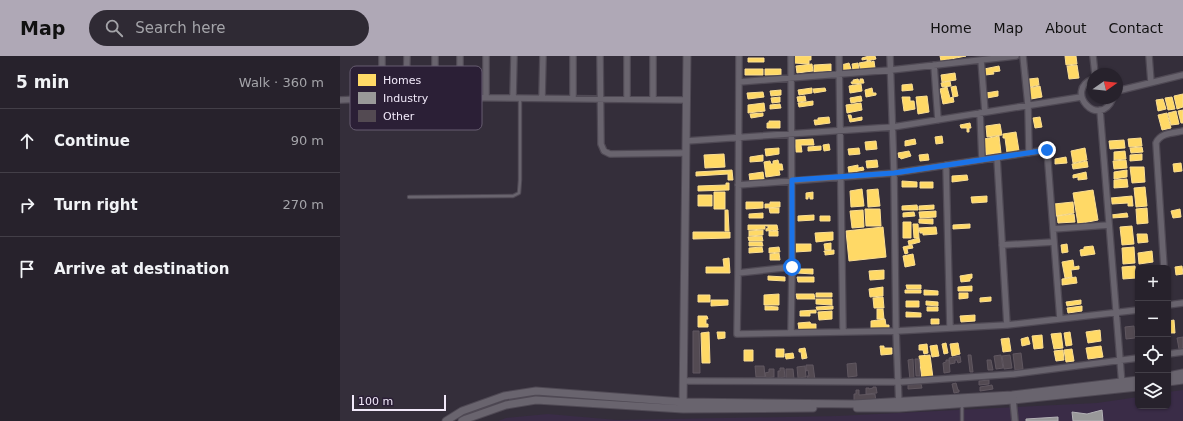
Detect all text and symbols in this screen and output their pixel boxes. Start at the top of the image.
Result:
search box [89,10,369,46]
text: Map [20,17,65,39]
icon: search [103,17,125,39]
text: Search here [135,19,225,37]
text: Home [930,20,972,36]
text: Map [994,20,1023,36]
text: About [1045,20,1087,36]
text: Contact [1109,20,1163,36]
legend [350,66,482,130]
north arrow [1087,68,1123,104]
text: 5 min [16,72,69,92]
text: Homes [383,74,421,87]
text: Walk · 360 m [239,75,324,90]
text: Industry [383,92,429,105]
text: Other [383,110,415,123]
icon: ahead [16,130,38,152]
text: Continue [54,132,130,150]
text: 90 m [291,133,324,148]
route end [1038,141,1056,159]
icon: right [16,194,38,216]
text: Turn right [54,196,138,214]
text: 270 m [282,197,324,212]
icon: arrive [16,258,38,280]
route start [783,258,801,276]
text: Arrive at destination [54,260,229,278]
map controls [1135,265,1171,409]
button: + [1135,265,1171,301]
button: − [1135,301,1171,337]
button: locate [1135,337,1171,373]
button: layers [1135,373,1171,409]
scale bar [352,393,446,412]
text: 100 m [358,395,393,408]

